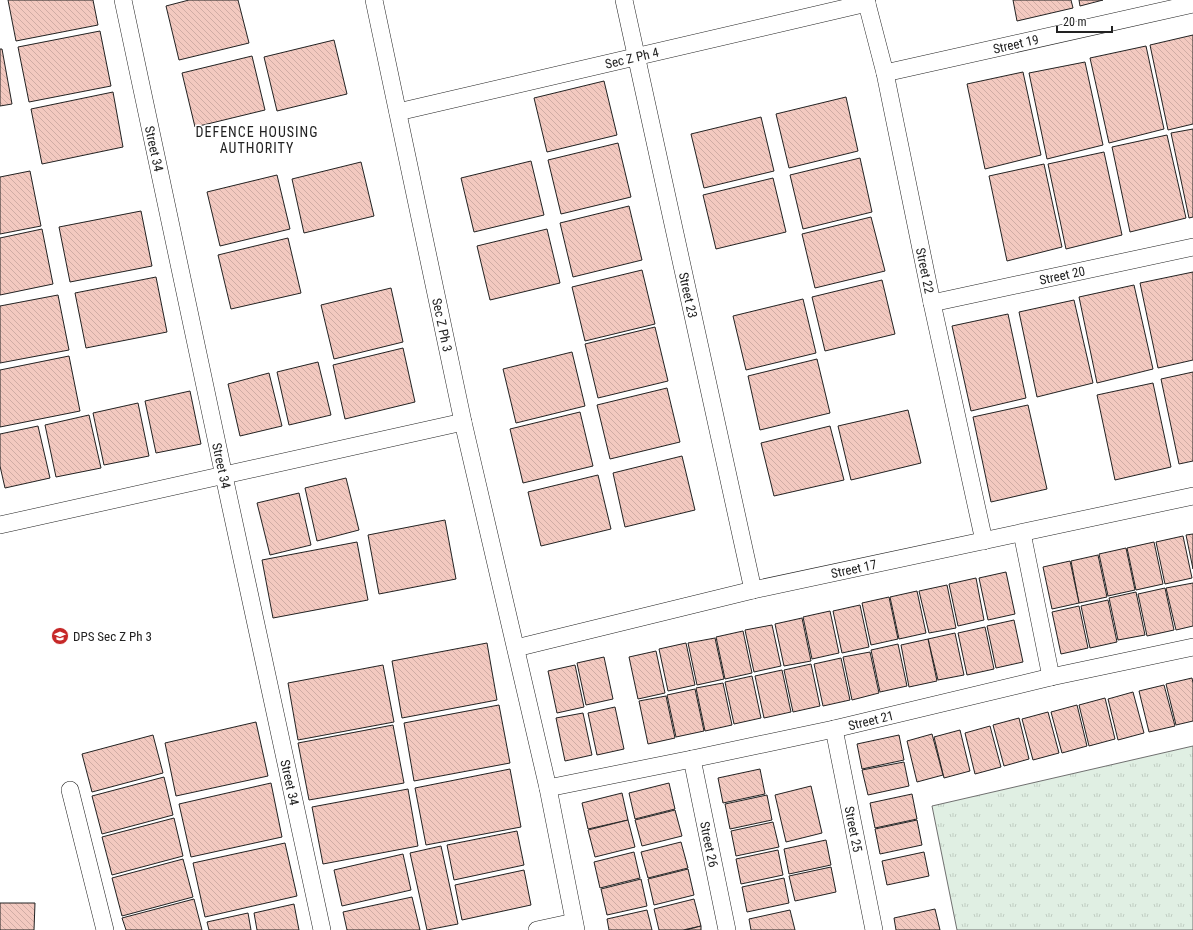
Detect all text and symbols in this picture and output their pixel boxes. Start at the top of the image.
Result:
scale bar [1057,8,1112,34]
text: 20 m [1063,15,1087,29]
street label: Street 19 [992,31,1040,56]
street label: Sec Z Ph 4 [604,44,661,71]
street label: Street 34 [142,124,167,173]
district label: DEFENCE HOUSING AUTHORITY [195,124,319,156]
street label: Street 22 [913,246,937,295]
street label: Street 20 [1038,263,1086,287]
street label: Street 23 [676,271,701,319]
street label: Sec Z Ph 3 [430,297,455,353]
street label: Street 34 [210,441,234,490]
street label: Street 17 [830,556,878,581]
school or university icon: DPS Sec Z Ph 3 [50,626,70,646]
place label: DPS Sec Z Ph 3 [73,629,152,644]
street label: Street 21 [847,707,895,733]
street label: Street 34 [278,758,302,807]
street label: Street 25 [842,805,866,853]
street label: Street 26 [697,820,721,868]

